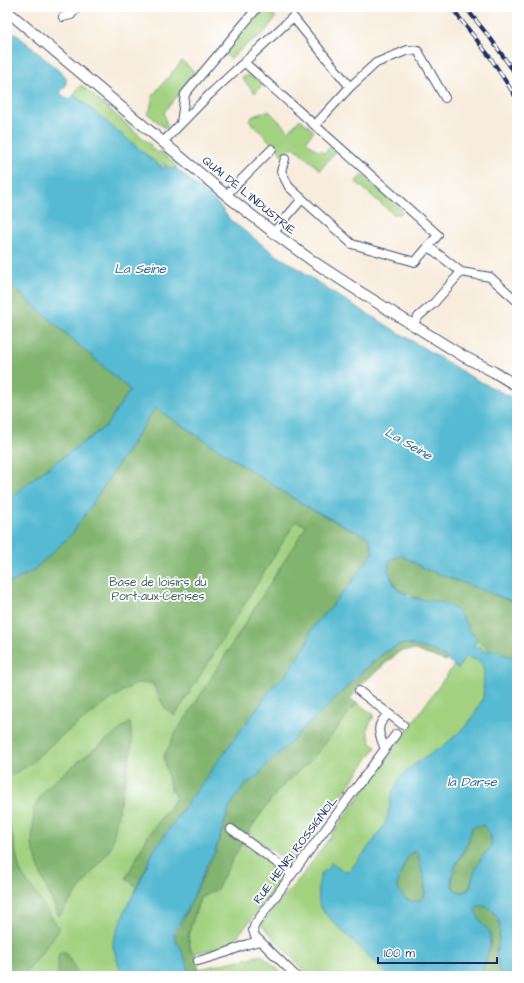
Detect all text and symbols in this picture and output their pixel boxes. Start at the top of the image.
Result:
street label: QUAI DE L'INDUSTRIE [198,152,299,239]
water label: La Seine [114,260,167,278]
water label: La Seine [382,423,436,465]
park label: Base de loisirs du Port-aux-Cerises [109,574,207,605]
water label: la Darse [447,773,498,791]
street label: RUE HENRI ROSSIGNOL [249,793,342,907]
scale bar [378,939,497,965]
text: 100 m [384,945,415,962]

